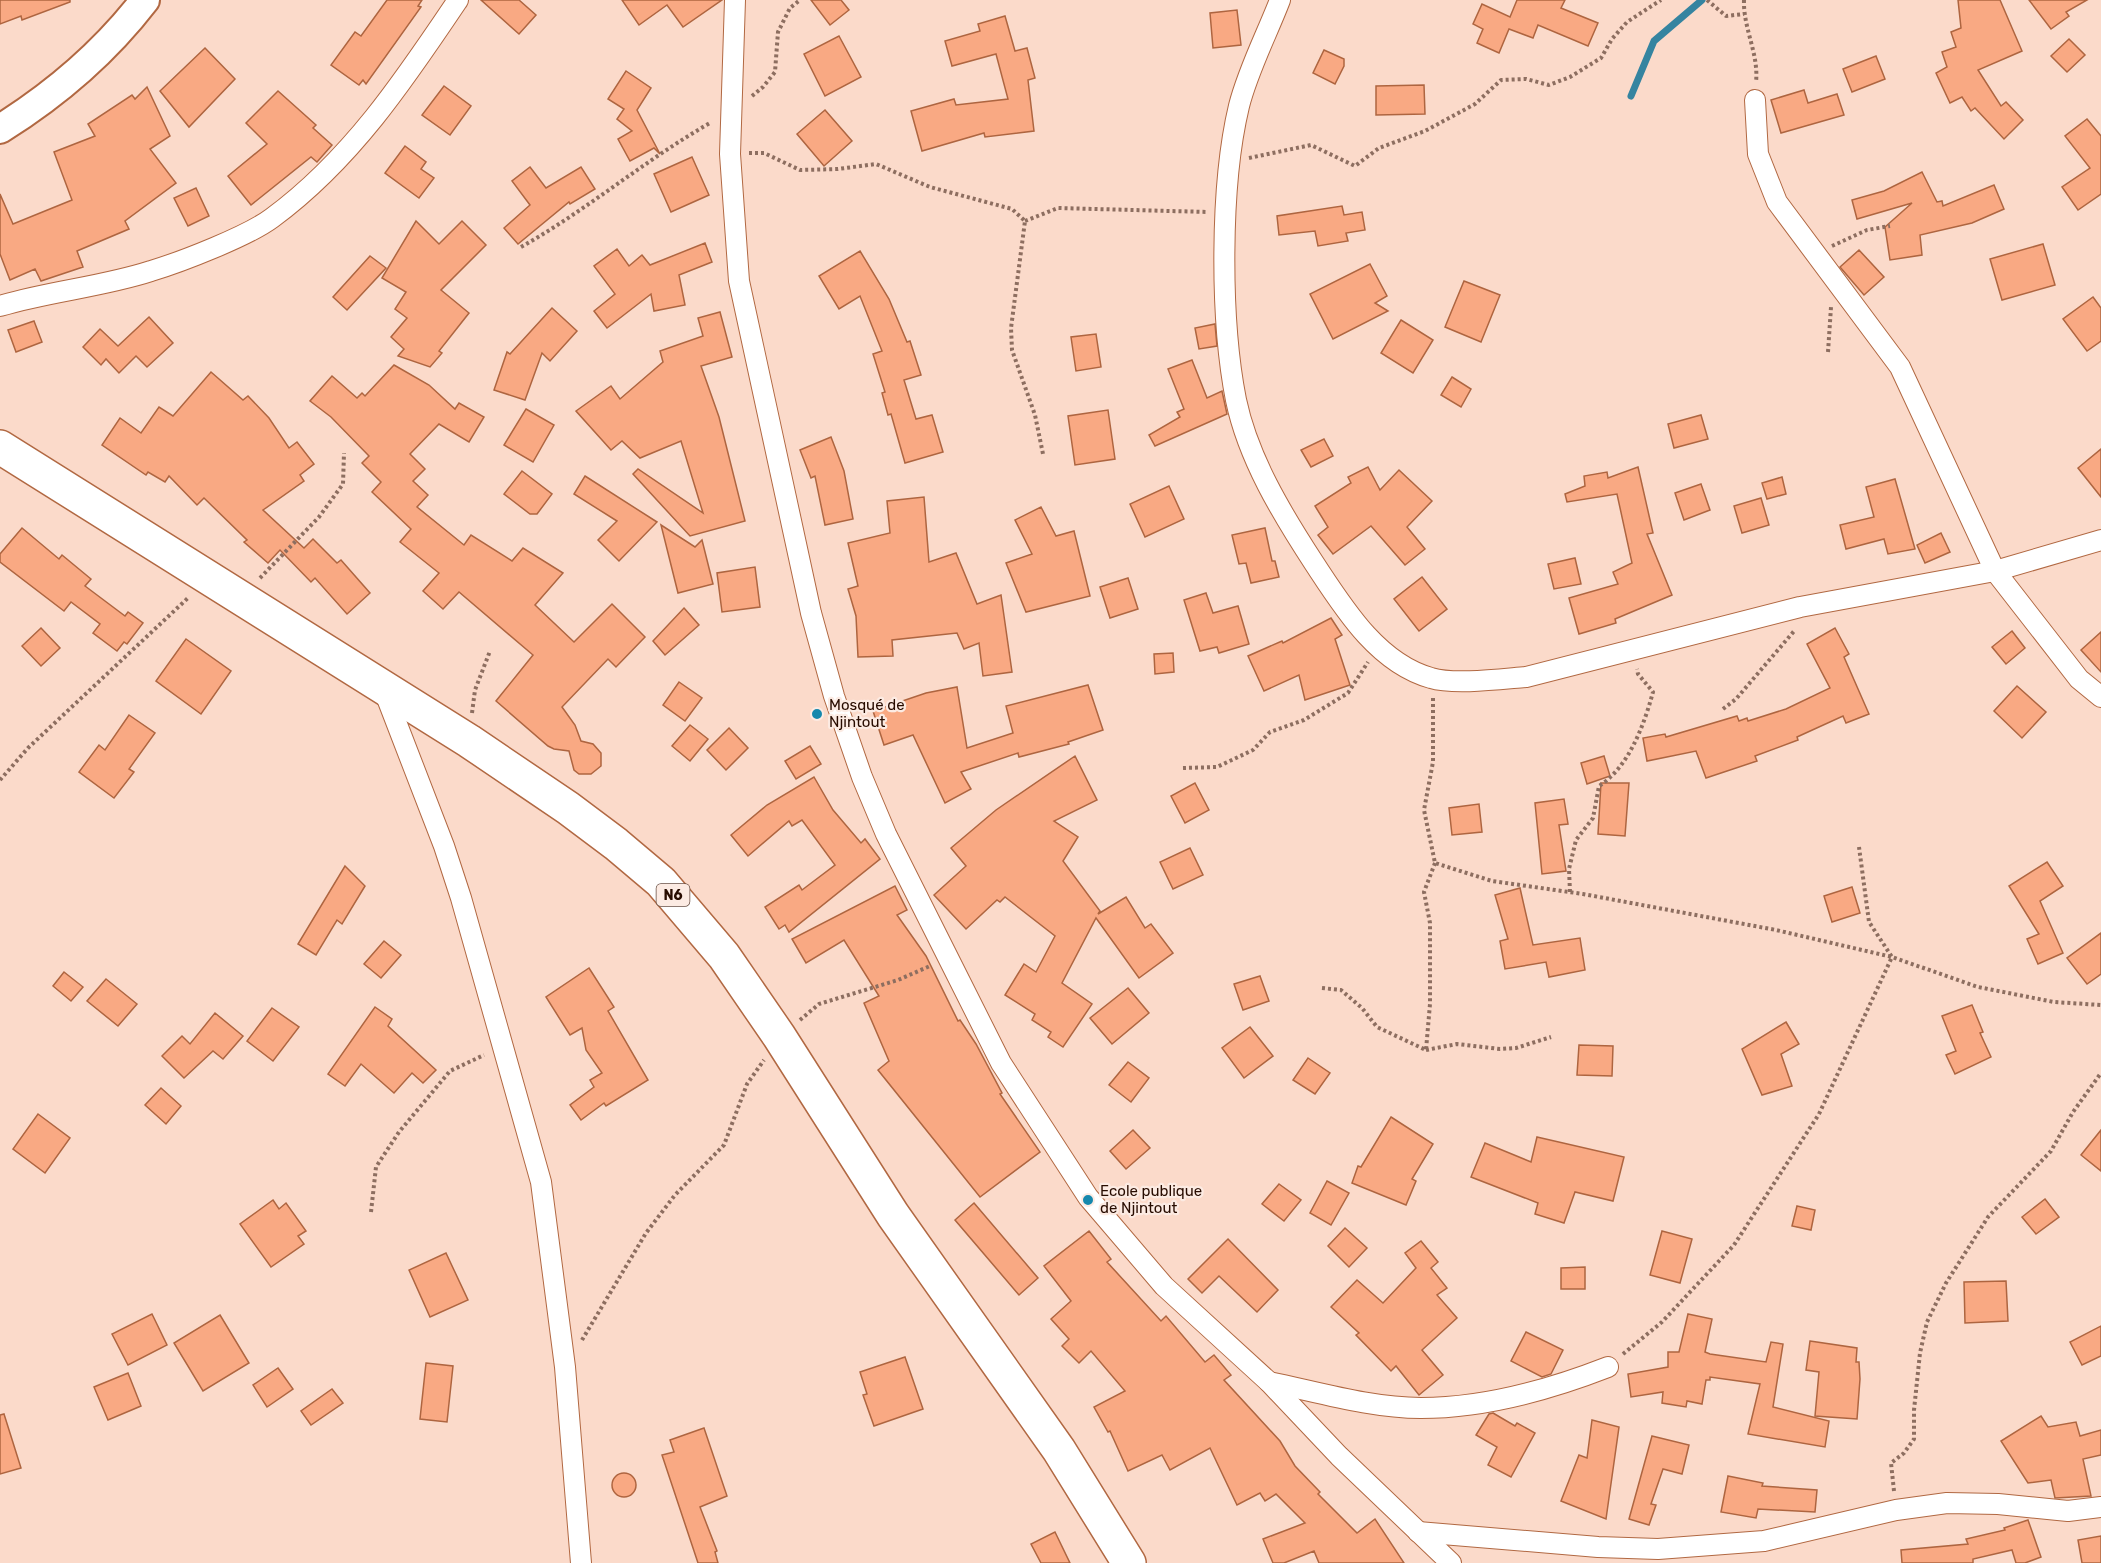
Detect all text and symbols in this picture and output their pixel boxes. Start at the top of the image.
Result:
place label: Mosqué de Njintout [829,696,905,731]
marker: Mosqué de Njintout [810,707,824,721]
road number: N6 [656,884,690,906]
place label: Ecole publique de Njintout [1100,1182,1202,1217]
marker: Ecole publique de Njintout [1081,1193,1095,1207]

